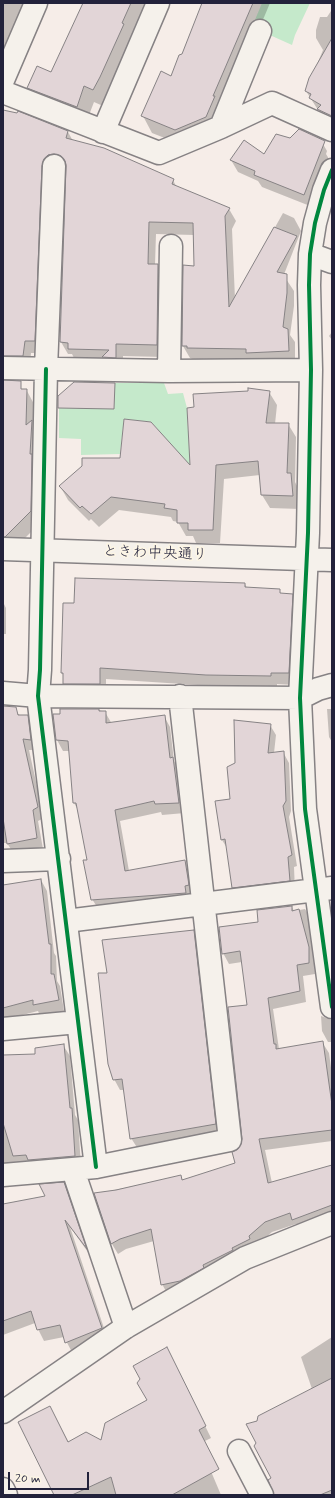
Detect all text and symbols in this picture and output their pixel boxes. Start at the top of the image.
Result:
street label: ときわ中央通り [102,543,208,565]
scale bar [10,1464,91,1490]
text: 20 m [15,1471,41,1487]

